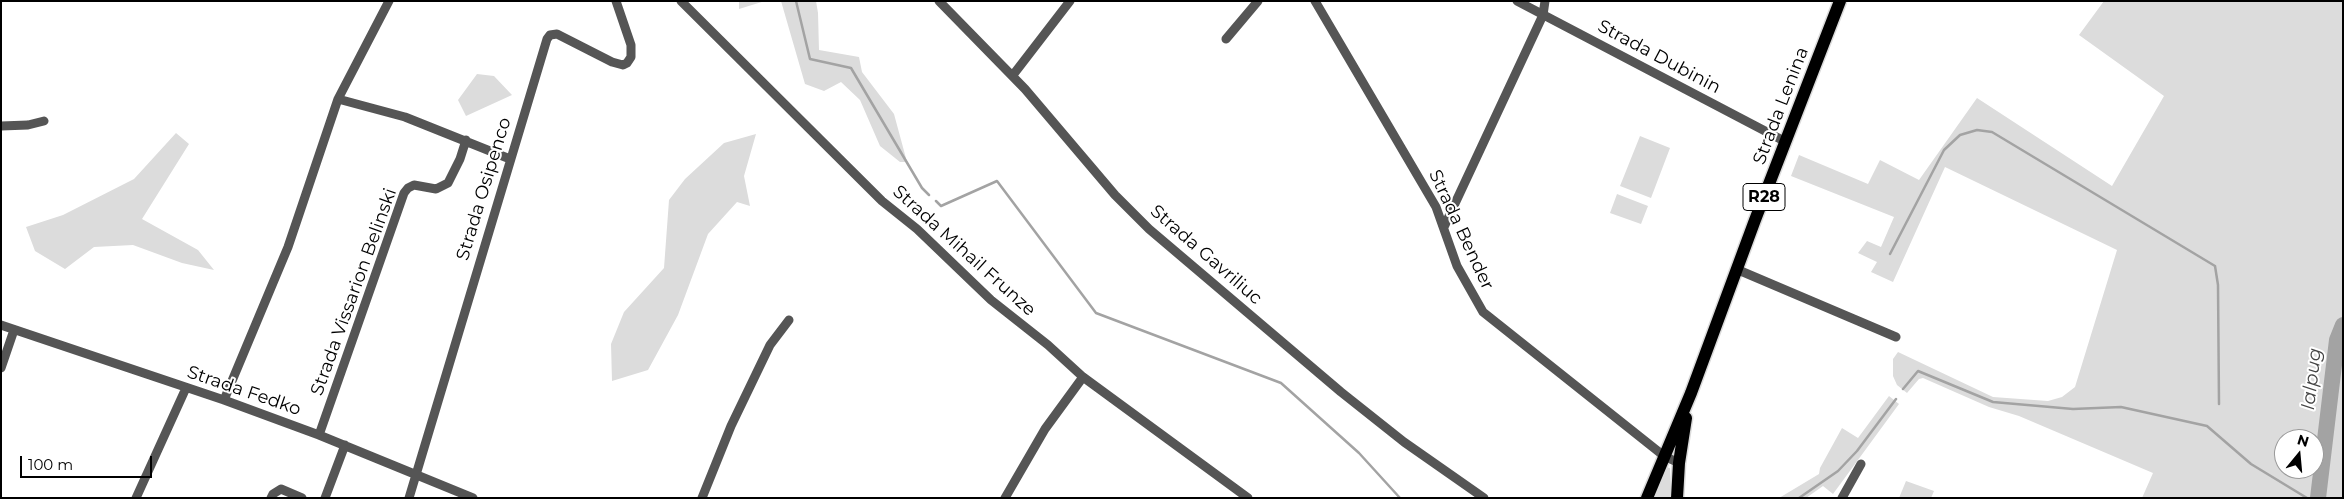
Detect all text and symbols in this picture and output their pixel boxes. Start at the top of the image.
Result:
street label: Strada Dubinin [1594,15,1724,99]
street label: Strada Lenina [1749,44,1813,168]
street label: Strada Osipenco [452,115,516,263]
street label: Strada Bender [1424,167,1498,293]
street label: Strada Mihail Frunze [888,181,1040,321]
road number: R28 [1743,183,1785,210]
street label: Strada Vissarion Belinski [306,185,402,399]
street label: Strada Gavriliuc [1146,201,1266,309]
water label: Ialpug [2297,347,2327,411]
street label: Strada Fedko [184,361,304,421]
north arrow [2274,429,2324,479]
text: N [2295,430,2311,451]
scale bar [22,446,155,478]
text: 100 m [28,455,73,474]

